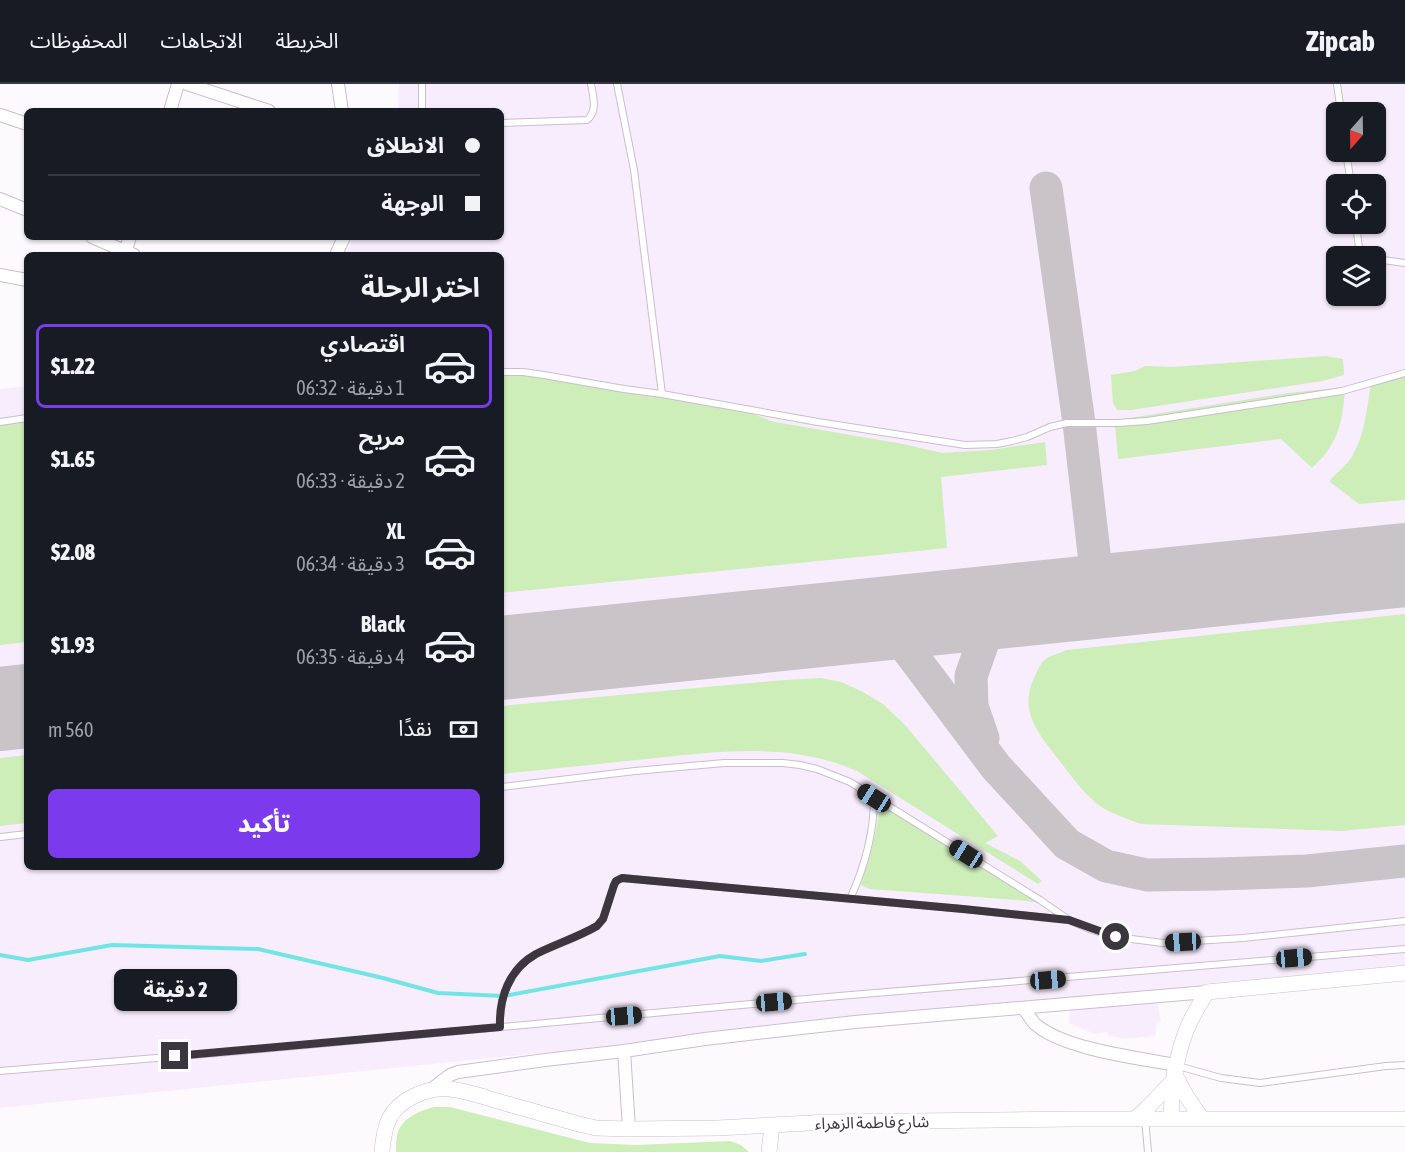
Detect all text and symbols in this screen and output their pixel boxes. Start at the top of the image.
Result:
text: Zipcab [1306,25,1375,57]
text: المحفوظات [30,28,127,52]
text: الاتجاهات [160,28,242,52]
text: الخريطة [275,28,338,52]
north arrow [1326,102,1386,162]
map controls [1326,102,1386,306]
text: الانطلاق [367,132,444,158]
button: locate [1326,174,1386,234]
text: الوجهة [381,190,444,216]
button: layers [1326,246,1386,306]
text: اختر الرحلة [361,272,480,303]
text: اقتصادي [320,331,405,357]
icon: car [423,339,477,393]
text: $1.22 [51,353,95,379]
text: 1 دقيقة · 06:32 [296,376,405,399]
text: مريح [359,424,405,450]
icon: car [423,432,477,486]
text: $1.65 [51,446,95,472]
text: 2 دقيقة · 06:33 [296,469,405,492]
text: XL [387,518,405,544]
icon: car [423,525,477,579]
text: $2.08 [51,539,95,565]
text: 3 دقيقة · 06:34 [296,552,405,575]
text: Black [361,611,405,637]
icon: car [423,618,477,672]
text: $1.93 [51,632,95,658]
text: 4 دقيقة · 06:35 [296,645,405,668]
icon: cash [447,713,480,746]
text: نقدًا [398,715,432,741]
text: 560 m [48,718,93,741]
car [854,781,894,815]
button: تأكيد [48,789,480,858]
car [946,837,986,871]
route start [1102,923,1129,950]
car [1165,932,1201,952]
car [1275,947,1313,969]
callout: 2 دقيقة [114,969,237,1011]
car [1029,969,1067,991]
text: 2 دقيقة [143,978,208,1001]
car [755,991,793,1013]
car [605,1005,643,1027]
route end [161,1042,188,1069]
street label: شارع فاطمة الزهراء [815,1112,929,1136]

